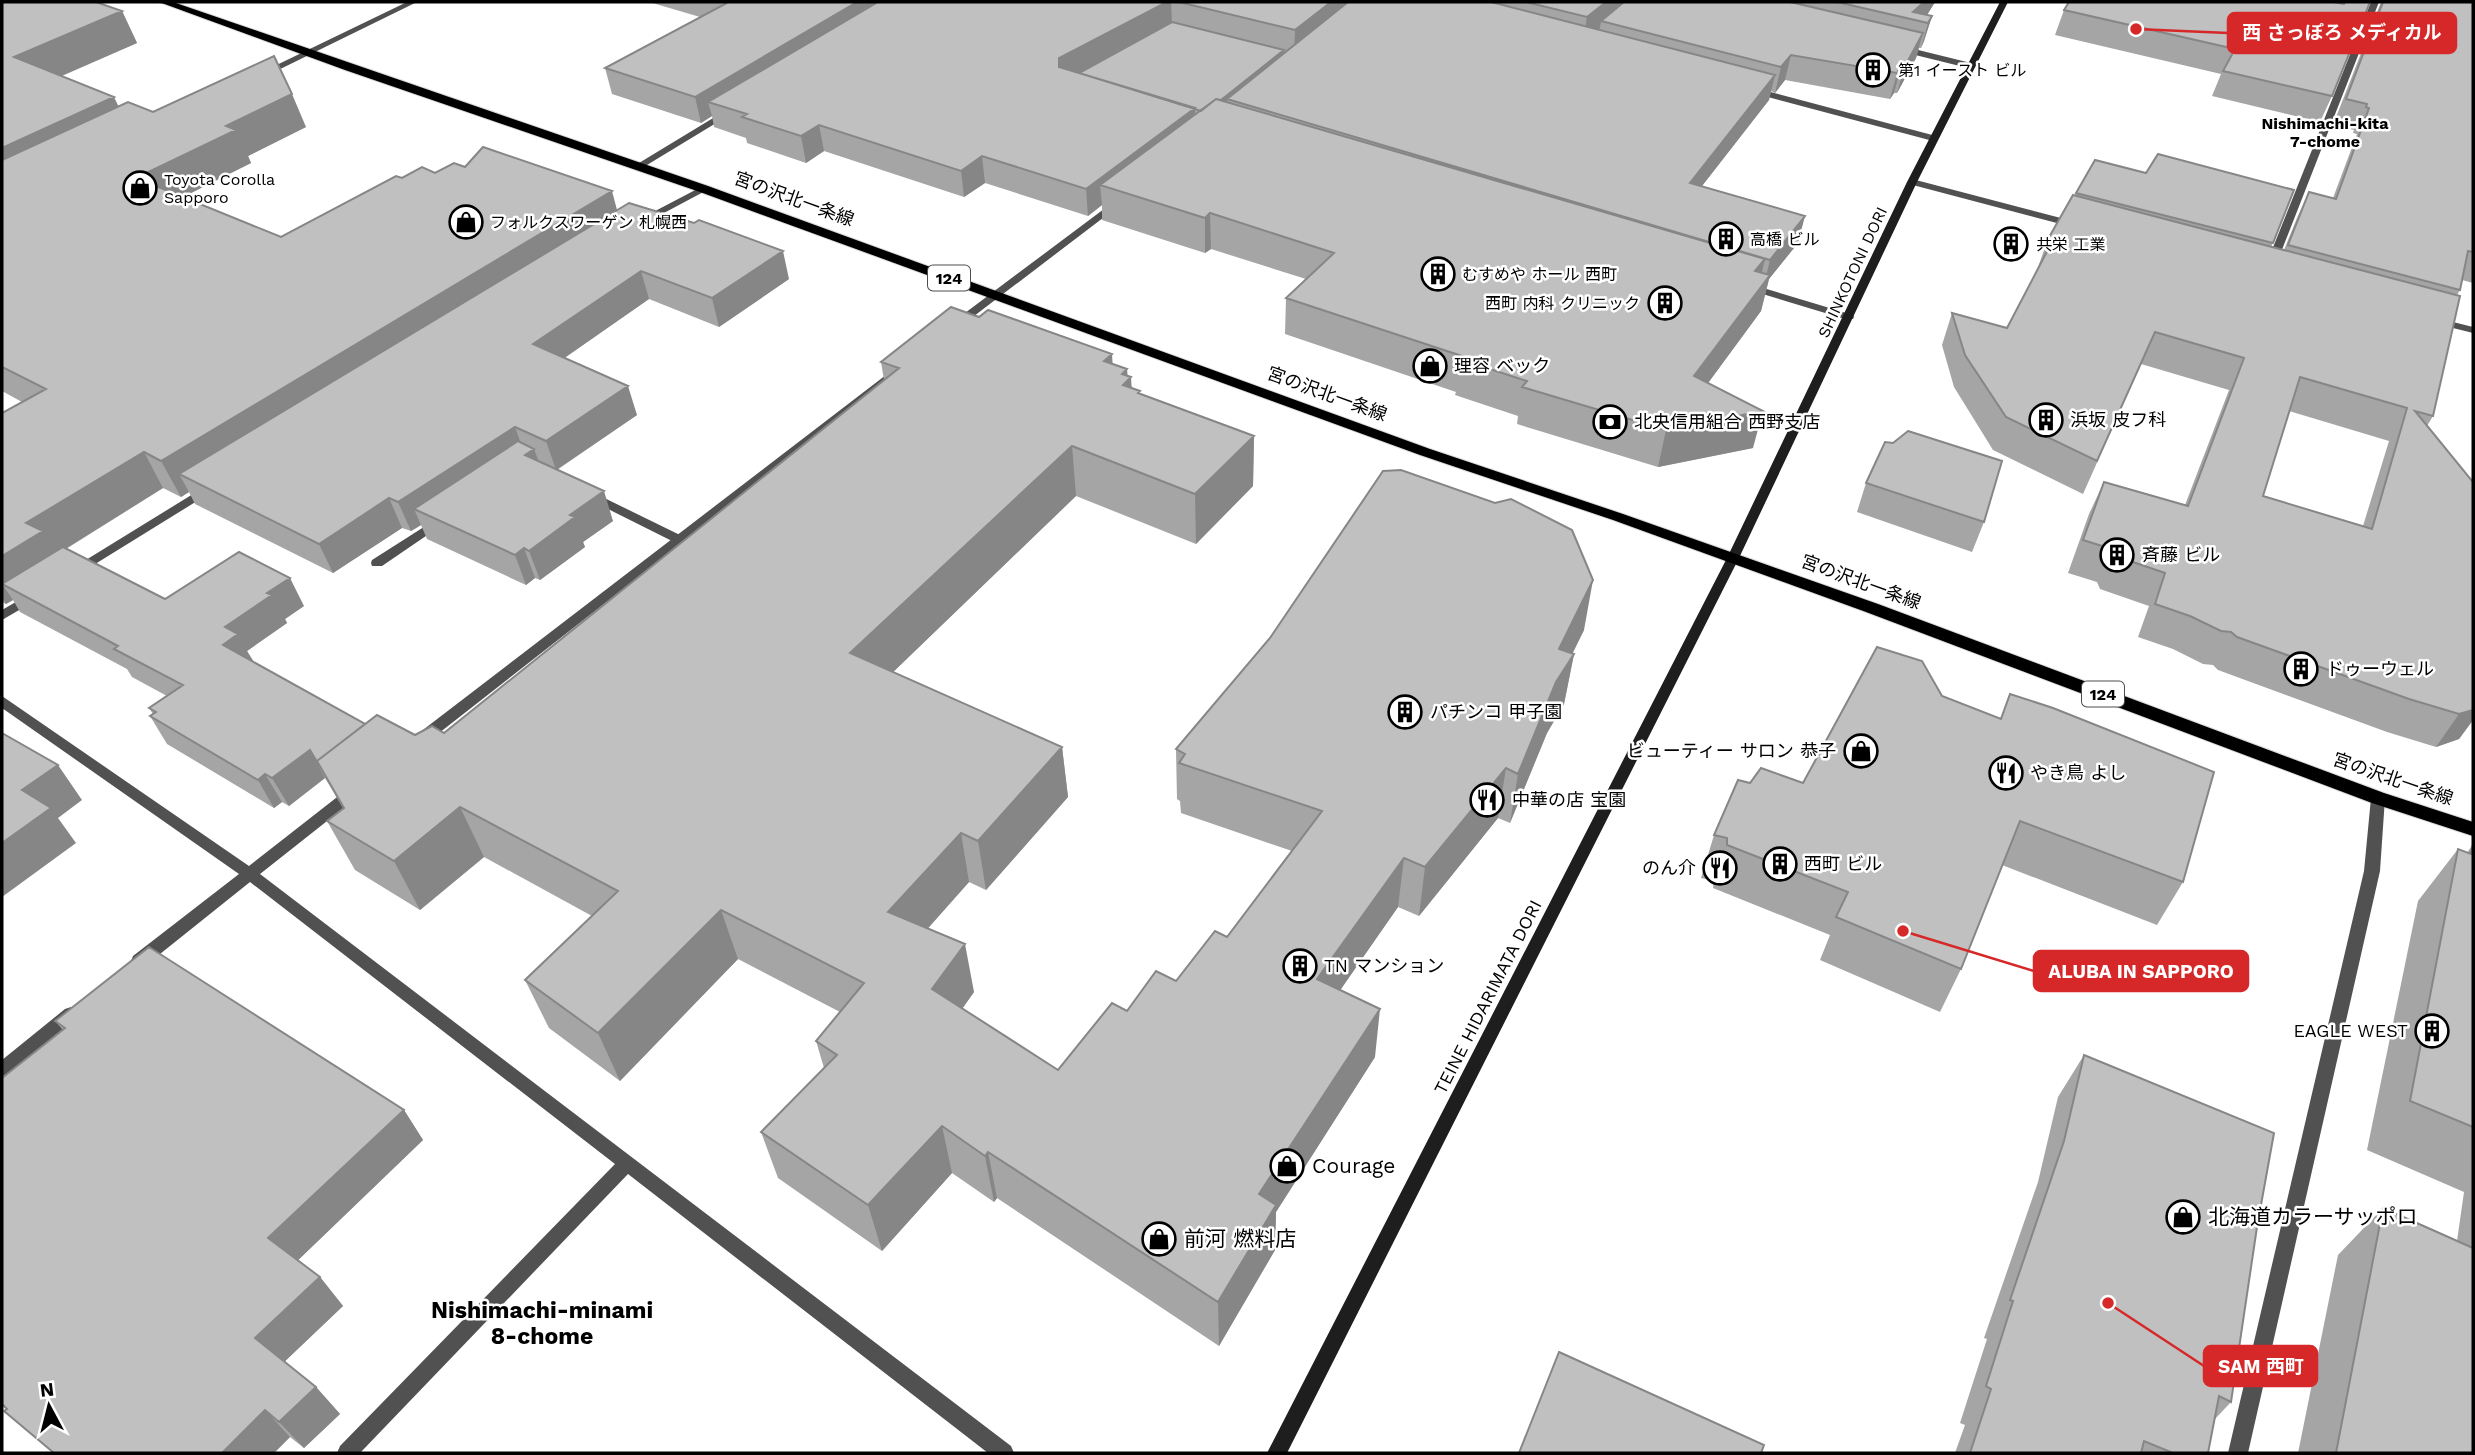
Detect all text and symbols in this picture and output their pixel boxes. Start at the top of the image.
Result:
callout: 西 さっぽろ メディカル [2228,13,2456,53]
text: 西 さっぽろ メディカル [2242,21,2442,44]
building icon: 第1 イースト ビル [1854,51,1892,89]
place label: 第1 イースト ビル [1898,61,2026,80]
district label: Nishimachi-kita 7-chome [2262,114,2389,151]
street label: 宮の沢北一条線 [731,167,857,230]
shop icon: Toyota Corolla Sapporo [121,169,159,207]
place label: Toyota Corolla Sapporo [164,170,275,207]
shop icon: フォルクスワーゲン 札幌西 [447,203,485,241]
street label: SHINKOTONI DORI [1814,204,1891,341]
place label: フォルクスワーゲン 札幌西 [490,213,687,232]
building icon: 高橋 ビル [1707,220,1745,258]
building icon: 共栄 工業 [1992,225,2030,263]
place label: 高橋 ビル [1750,230,1819,249]
place label: 共栄 工業 [2036,235,2105,254]
building icon: むすめや ホール 西町 [1419,255,1457,293]
place label: むすめや ホール 西町 [1462,265,1617,284]
road number: 124 [928,266,970,290]
building icon: 西町 内科 クリニック [1646,284,1684,322]
place label: 西町 内科 クリニック [1485,294,1640,313]
shop icon: 理容 ベック [1411,347,1449,385]
place label: 理容 ベック [1454,355,1550,376]
street label: 宮の沢北一条線 [1264,362,1390,425]
building icon: 浜坂 皮フ科 [2027,401,2065,439]
bank icon: 北央信用組合 西野支店 [1591,403,1629,441]
place label: 浜坂 皮フ科 [2070,409,2166,430]
place label: 北央信用組合 西野支店 [1634,411,1820,432]
building icon: 斉藤 ビル [2098,536,2136,574]
place label: 斉藤 ビル [2142,544,2220,565]
street label: 宮の沢北一条線 [1798,550,1924,613]
building icon: ドゥーウェル [2282,650,2320,688]
place label: ドゥーウェル [2326,658,2434,679]
road number: 124 [2082,681,2124,706]
building icon: パチンコ 甲子園 [1386,693,1424,731]
place label: パチンコ 甲子園 [1430,701,1562,722]
shop icon: ビューティー サロン 恭子 [1842,732,1880,770]
place label: ビューティー サロン 恭子 [1627,740,1836,761]
street label: 宮の沢北一条線 [2330,748,2456,809]
restaurant icon: やき鳥 よし [1987,754,2025,792]
place label: やき鳥 よし [2030,762,2126,783]
restaurant icon: 中華の店 宝園 [1468,781,1506,819]
place label: 中華の店 宝園 [1512,789,1626,810]
building icon: 西町 ビル [1761,845,1799,883]
restaurant icon: のん介 [1701,849,1739,887]
place label: 西町 ビル [1804,853,1882,874]
place label: のん介 [1642,857,1696,878]
street label: TEINE HIDARIMATA DORI [1429,896,1546,1097]
building icon: TN マンション [1281,947,1319,985]
callout: ALUBA IN SAPPORO [2034,951,2248,991]
place label: TN マンション [1324,955,1444,976]
text: ALUBA IN SAPPORO [2048,960,2234,983]
building icon: EAGLE WEST [2413,1012,2451,1050]
place label: EAGLE WEST [2293,1020,2408,1041]
shop icon: Courage [1268,1147,1306,1185]
place label: Courage [1312,1153,1395,1178]
shop icon: 北海道カラーサッポロ [2164,1198,2202,1236]
place label: 北海道カラーサッポロ [2208,1204,2418,1229]
shop icon: 前河 燃料店 [1140,1220,1178,1258]
place label: 前河 燃料店 [1184,1226,1296,1251]
district label: Nishimachi-minami 8-chome [431,1297,653,1350]
callout: SAM 西町 [2204,1346,2317,1386]
text: SAM 西町 [2218,1355,2304,1378]
north arrow [14,1371,84,1441]
text: N [39,1377,55,1402]

